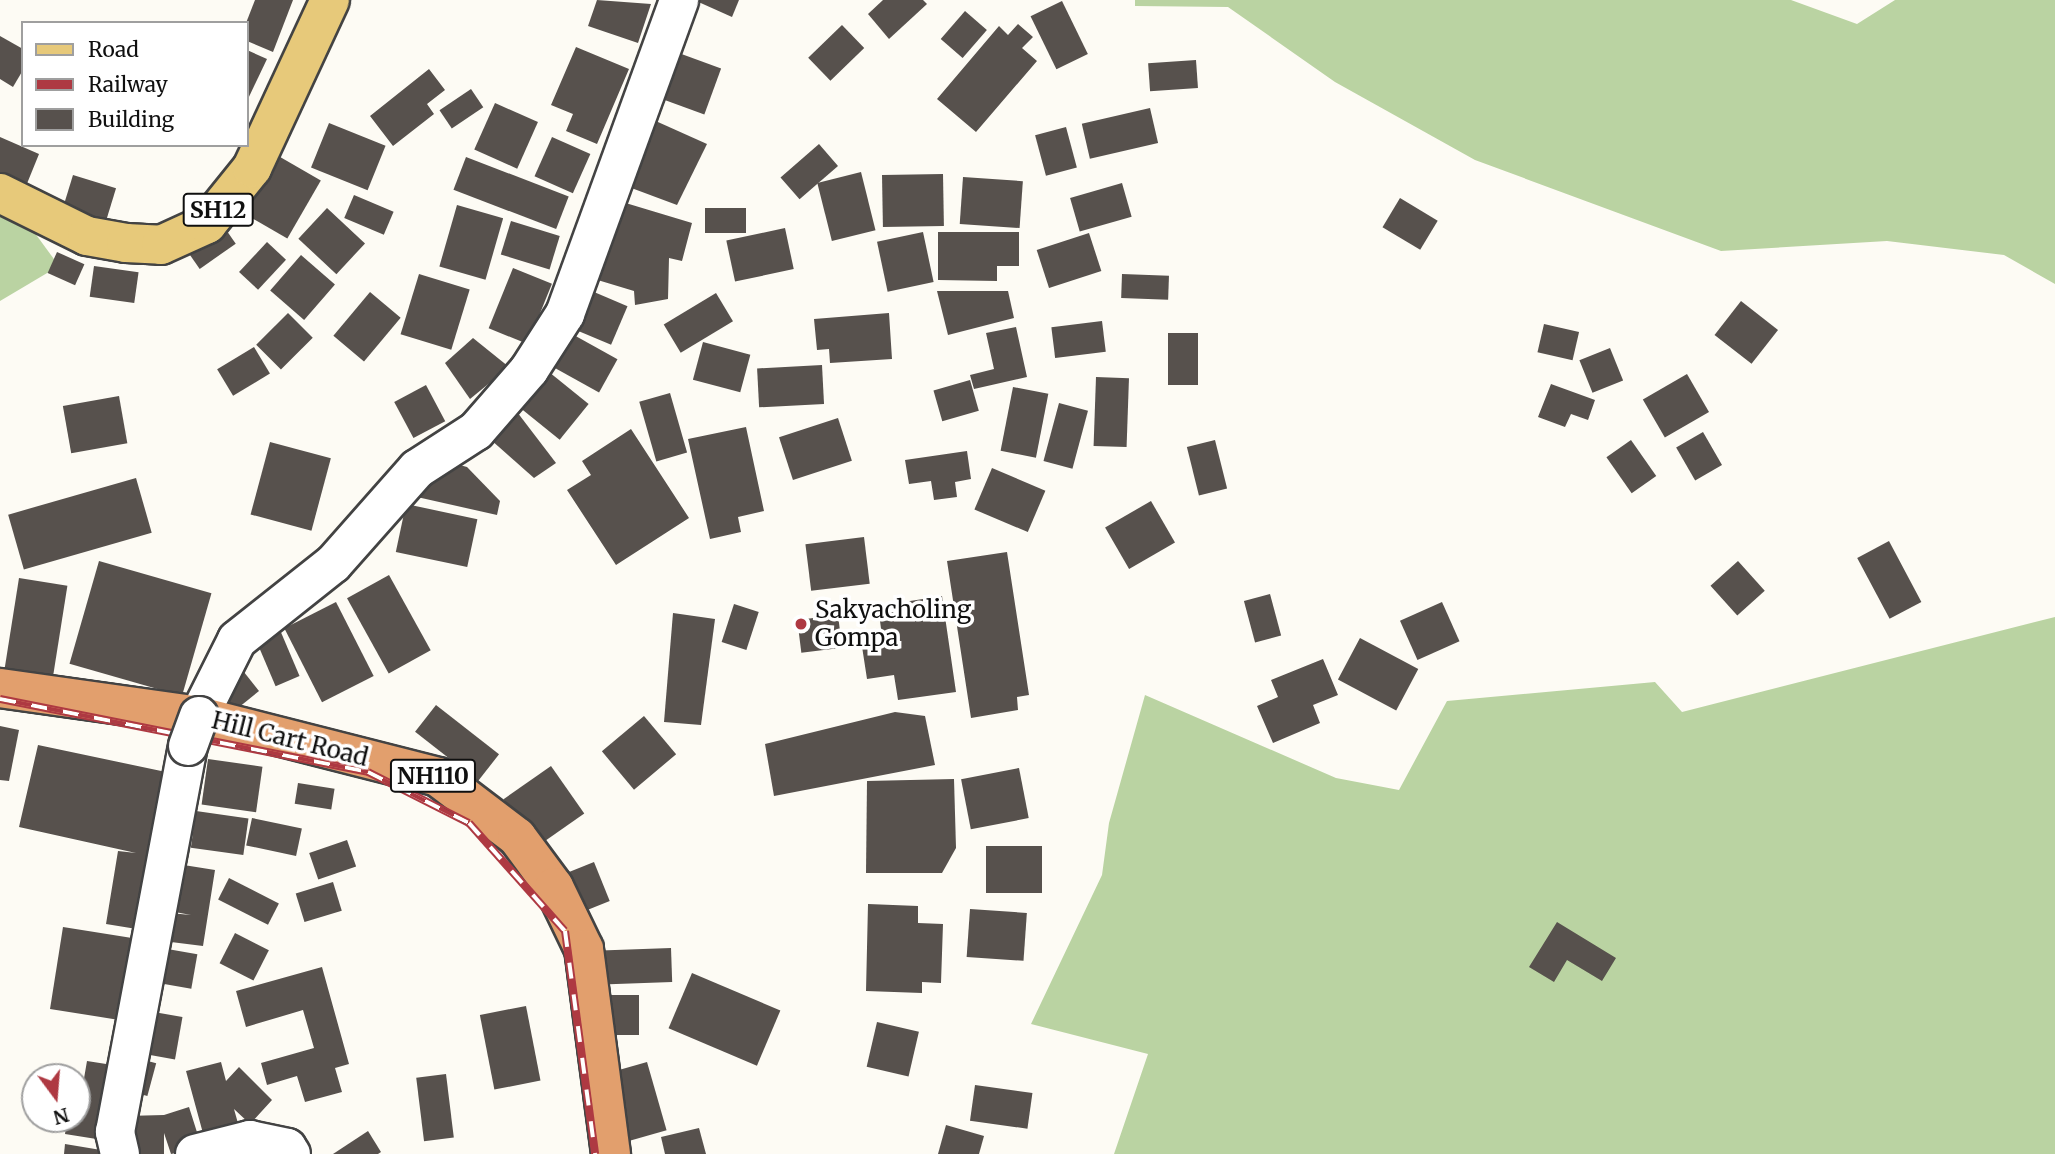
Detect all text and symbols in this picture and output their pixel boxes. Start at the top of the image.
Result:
legend [21,21,248,147]
text: Road [88,36,139,63]
text: Railway [88,71,168,98]
text: Building [88,106,174,133]
road number: SH12 [181,190,255,230]
place label: Sakyacholing Gompa [815,596,971,652]
marker: Sakyacholing Gompa [793,616,809,632]
street label: Hill Cart Road [209,706,371,772]
road number: NH110 [389,756,477,796]
north arrow [21,1063,91,1133]
text: N [51,1103,72,1130]

